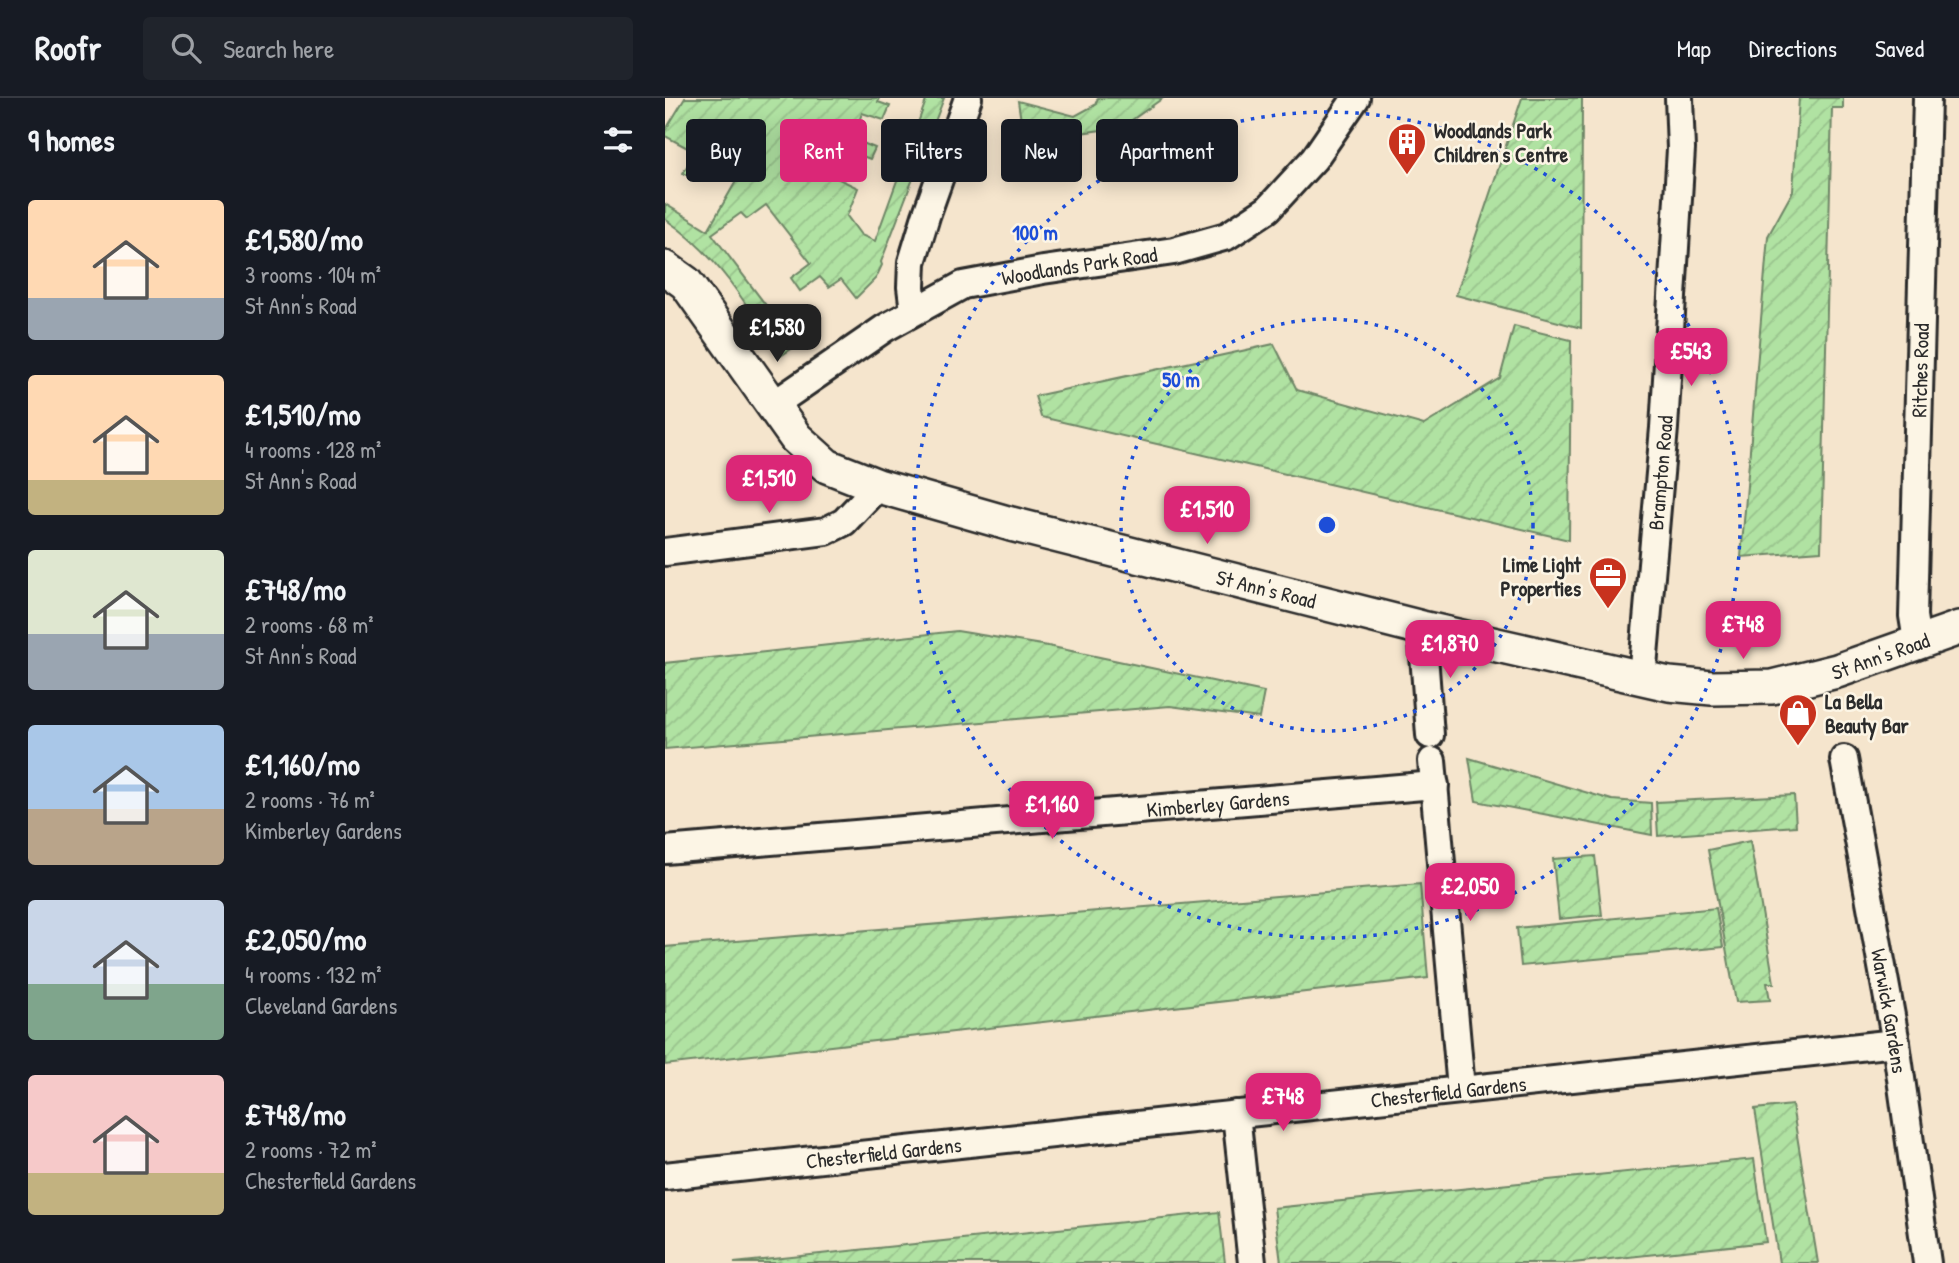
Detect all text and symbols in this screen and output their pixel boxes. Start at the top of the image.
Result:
search box [143,17,633,80]
text: Roofr [35,26,101,70]
icon: search [167,29,205,67]
text: Search here [223,31,334,66]
text: Map [1677,32,1711,64]
text: Directions [1749,32,1837,64]
text: Saved [1875,32,1924,64]
place label: Woodlands Park Children's Centre [1434,116,1569,169]
chip: Buy [686,119,766,182]
chip: Rent [780,119,867,182]
chip: Filters [881,119,987,182]
chip: New [1001,119,1082,182]
chip: Apartment [1096,119,1238,182]
text: 9 homes [28,120,115,160]
icon: filters [599,121,637,159]
building icon: Woodlands Park Children's Centre [1386,121,1428,176]
text: 100 m [1012,218,1058,247]
text: £1,580/mo [245,219,363,259]
icon: home [84,228,168,312]
street label: Woodlands Park Road [999,239,1159,292]
text: 3 rooms · 104 m² [245,259,381,290]
text: St Ann's Road [245,290,356,321]
pin: £1,580 [720,304,834,364]
text: £1,580 [749,311,805,342]
street label: Ritches Road [1904,323,1935,418]
pin: £543 [1650,328,1732,388]
text: £543 [1670,335,1712,366]
text: 50 m [1162,365,1200,394]
text: £1,510/mo [245,394,361,434]
icon: home [84,403,168,487]
street label: Brampton Road [1641,415,1679,531]
text: 4 rooms · 128 m² [245,434,381,465]
pin: £1,510 [712,456,826,515]
text: £1,510 [742,462,796,493]
text: St Ann's Road [245,465,356,496]
pin: £1,510 [1150,486,1264,546]
text: £1,510 [1180,493,1234,524]
centre of rings [1315,513,1339,537]
place label: Lime Light Properties [1501,550,1582,604]
office icon: Lime Light Properties [1587,555,1629,610]
street label: St Ann's Road [1213,562,1319,615]
text: £748/mo [245,569,346,609]
icon: home [84,578,168,662]
pin: £748 [1702,602,1784,661]
text: £748 [1722,608,1764,639]
text: 2 rooms · 68 m² [245,609,373,640]
pin: £1,870 [1393,620,1507,680]
street label: St Ann's Road [1829,625,1933,686]
text: £1,870 [1421,627,1479,658]
text: St Ann's Road [245,640,356,671]
place label: La Bella Beauty Bar [1825,687,1909,741]
shop icon: La Bella Beauty Bar [1777,692,1819,747]
text: £1,160/mo [245,744,360,784]
icon: home [84,753,168,837]
pin: £1,160 [995,782,1109,841]
street label: Kimberley Gardens [1145,783,1291,824]
text: 2 rooms · 76 m² [245,784,375,815]
text: £1,160 [1025,788,1079,819]
text: Kimberley Gardens [245,815,402,846]
pin: £2,050 [1413,864,1527,923]
text: £2,050 [1441,870,1499,901]
text: £2,050/mo [245,919,366,959]
icon: home [84,928,168,1012]
street label: Warwick Gardens [1864,946,1915,1075]
text: 4 rooms · 132 m² [245,959,382,990]
text: Cleveland Gardens [245,990,397,1021]
street label: Chesterfield Gardens [1369,1069,1528,1114]
pin: £748 [1242,1074,1324,1133]
text: £748 [1262,1080,1304,1111]
text: £748/mo [245,1094,346,1134]
icon: home [84,1103,168,1187]
street label: Chesterfield Gardens [804,1130,963,1175]
text: 2 rooms · 72 m² [245,1134,377,1165]
text: Chesterfield Gardens [245,1165,416,1196]

